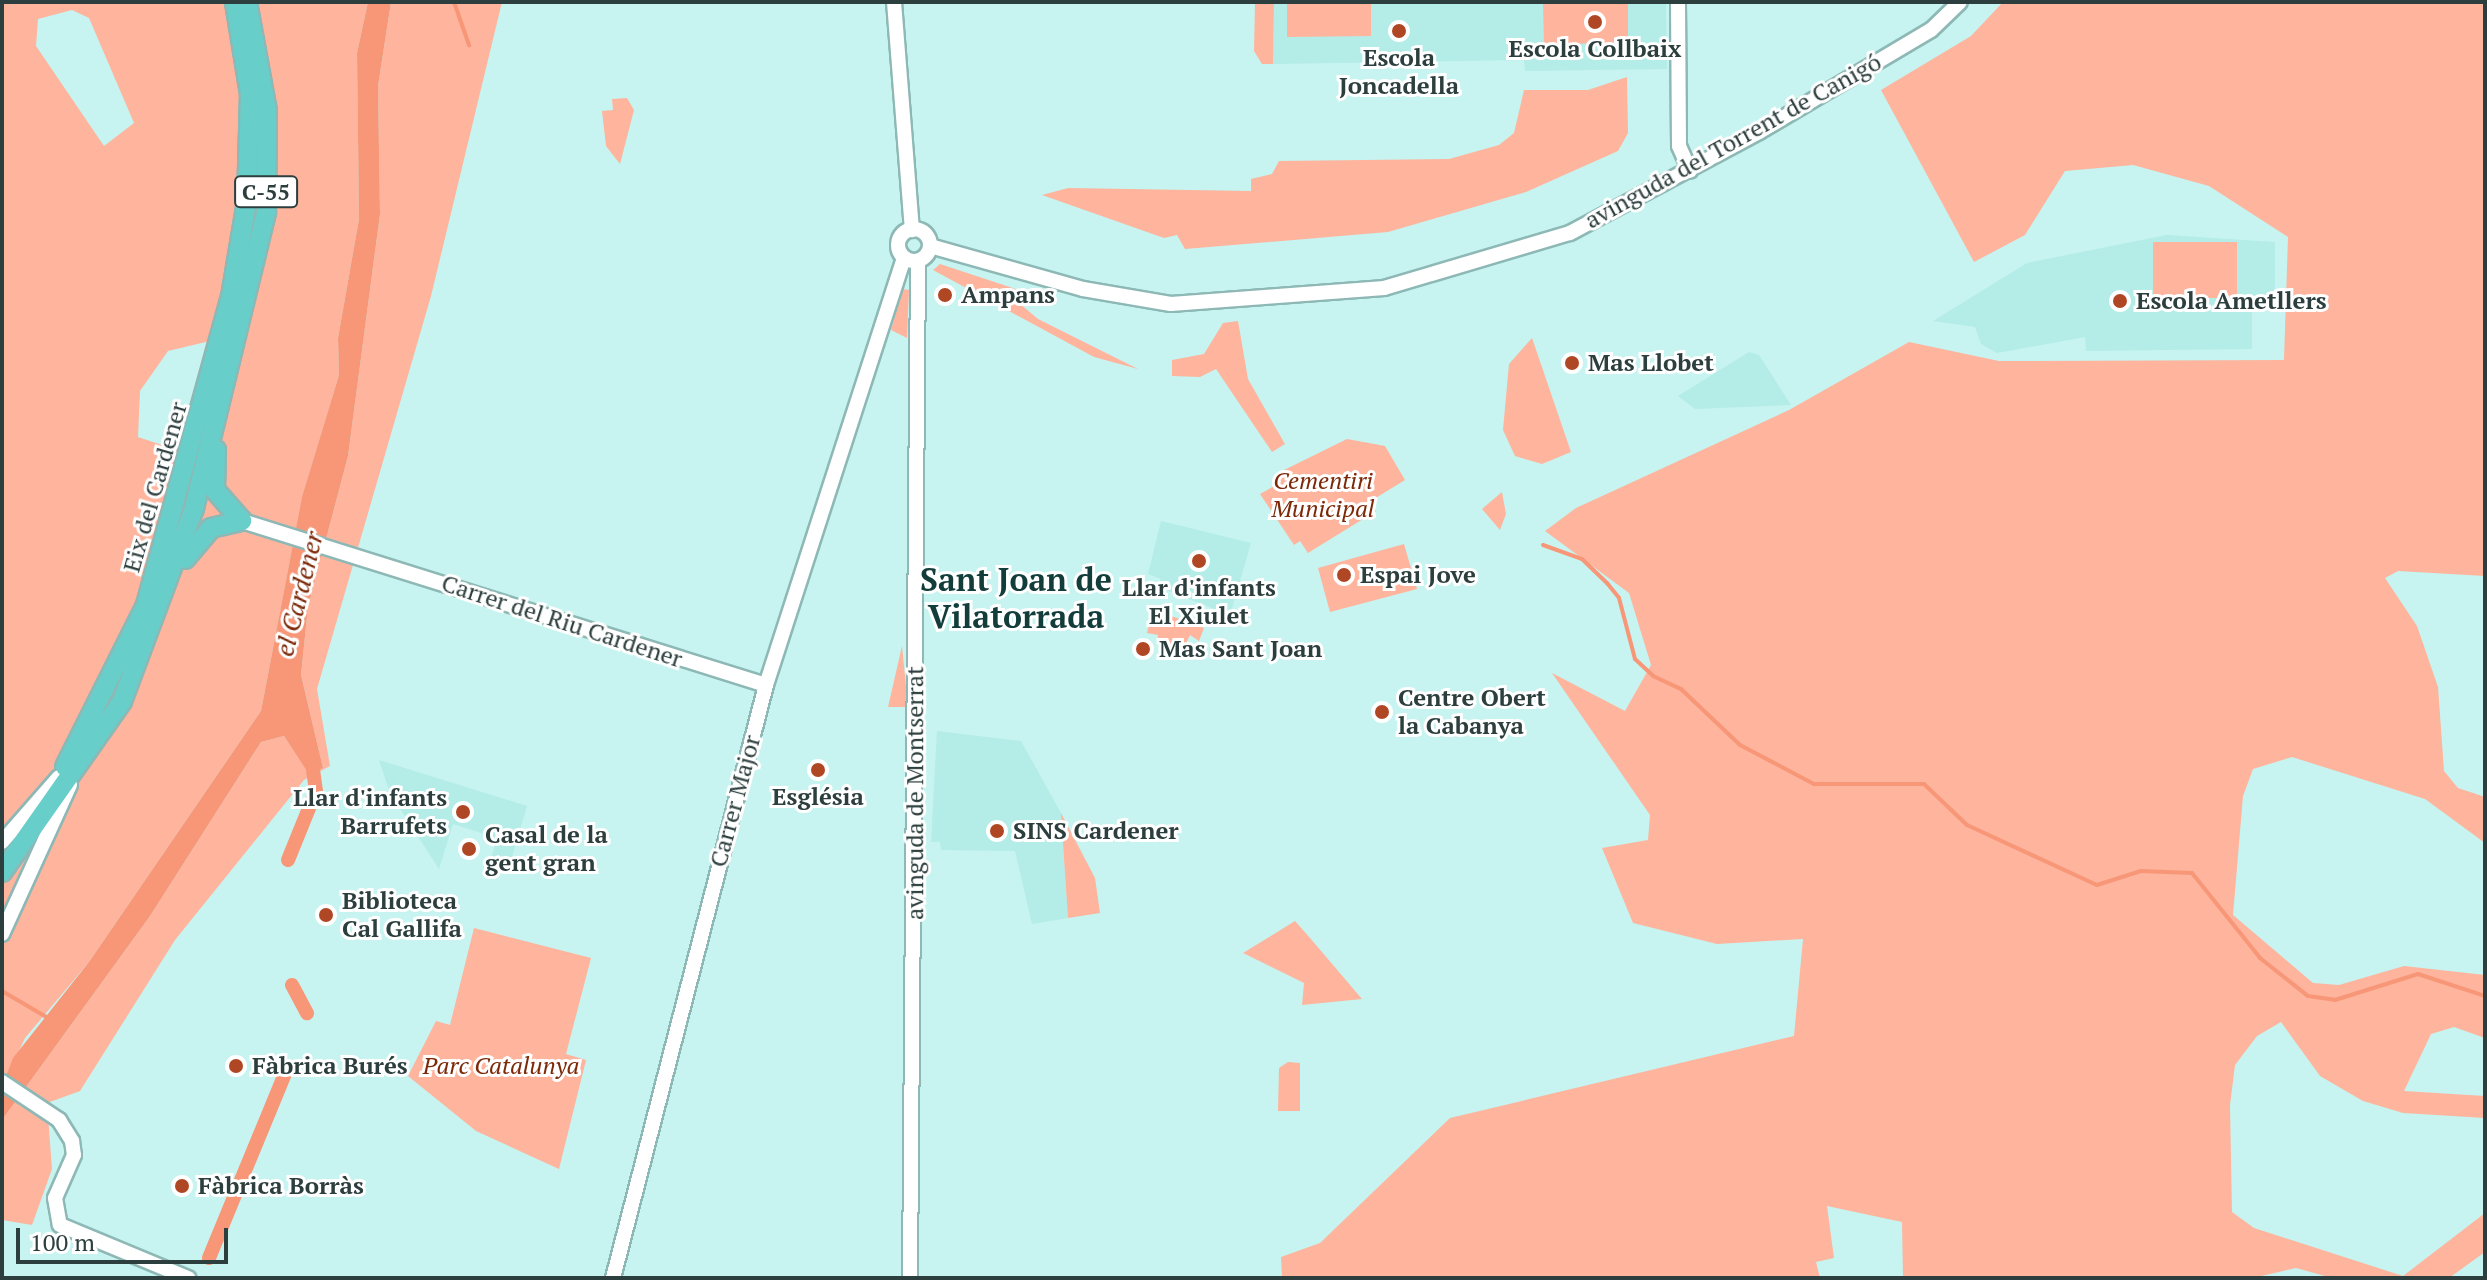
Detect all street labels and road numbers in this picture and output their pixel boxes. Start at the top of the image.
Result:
street label: avinguda del Torrent de Canigó [1580,47,1886,235]
road number: C-55 [234,174,298,210]
street label: Eix del Cardener [117,399,193,575]
street label: Carrer del Riu Cardener [438,568,686,674]
street label: avinguda de Montserrat [901,666,929,920]
street label: Carrer Major [704,732,766,870]

